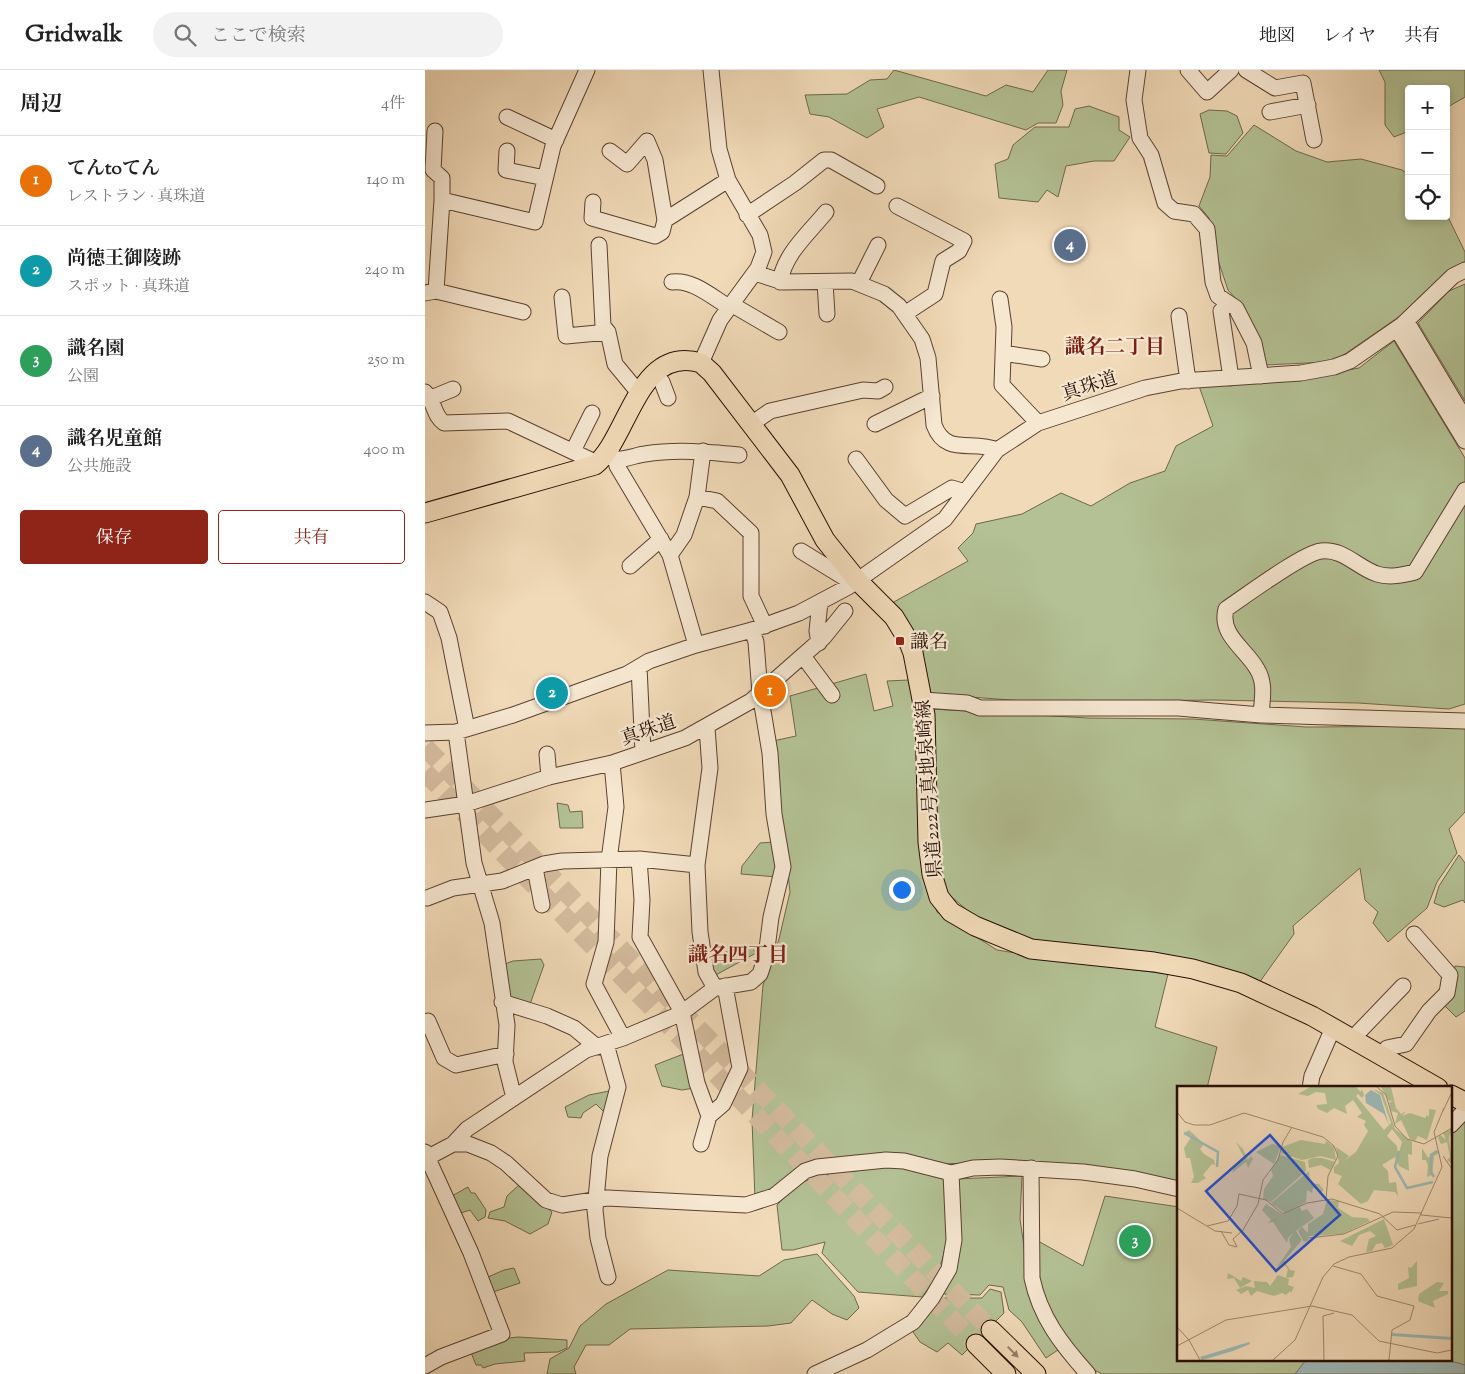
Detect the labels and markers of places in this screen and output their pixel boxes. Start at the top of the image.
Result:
pin: 4 [1054,226,1086,264]
place label: 識名 [910,630,948,657]
marker: 識名 [894,635,906,647]
pin: 1 [754,672,786,710]
pin: 2 [536,674,568,712]
pin: 3 [1119,1222,1151,1260]

